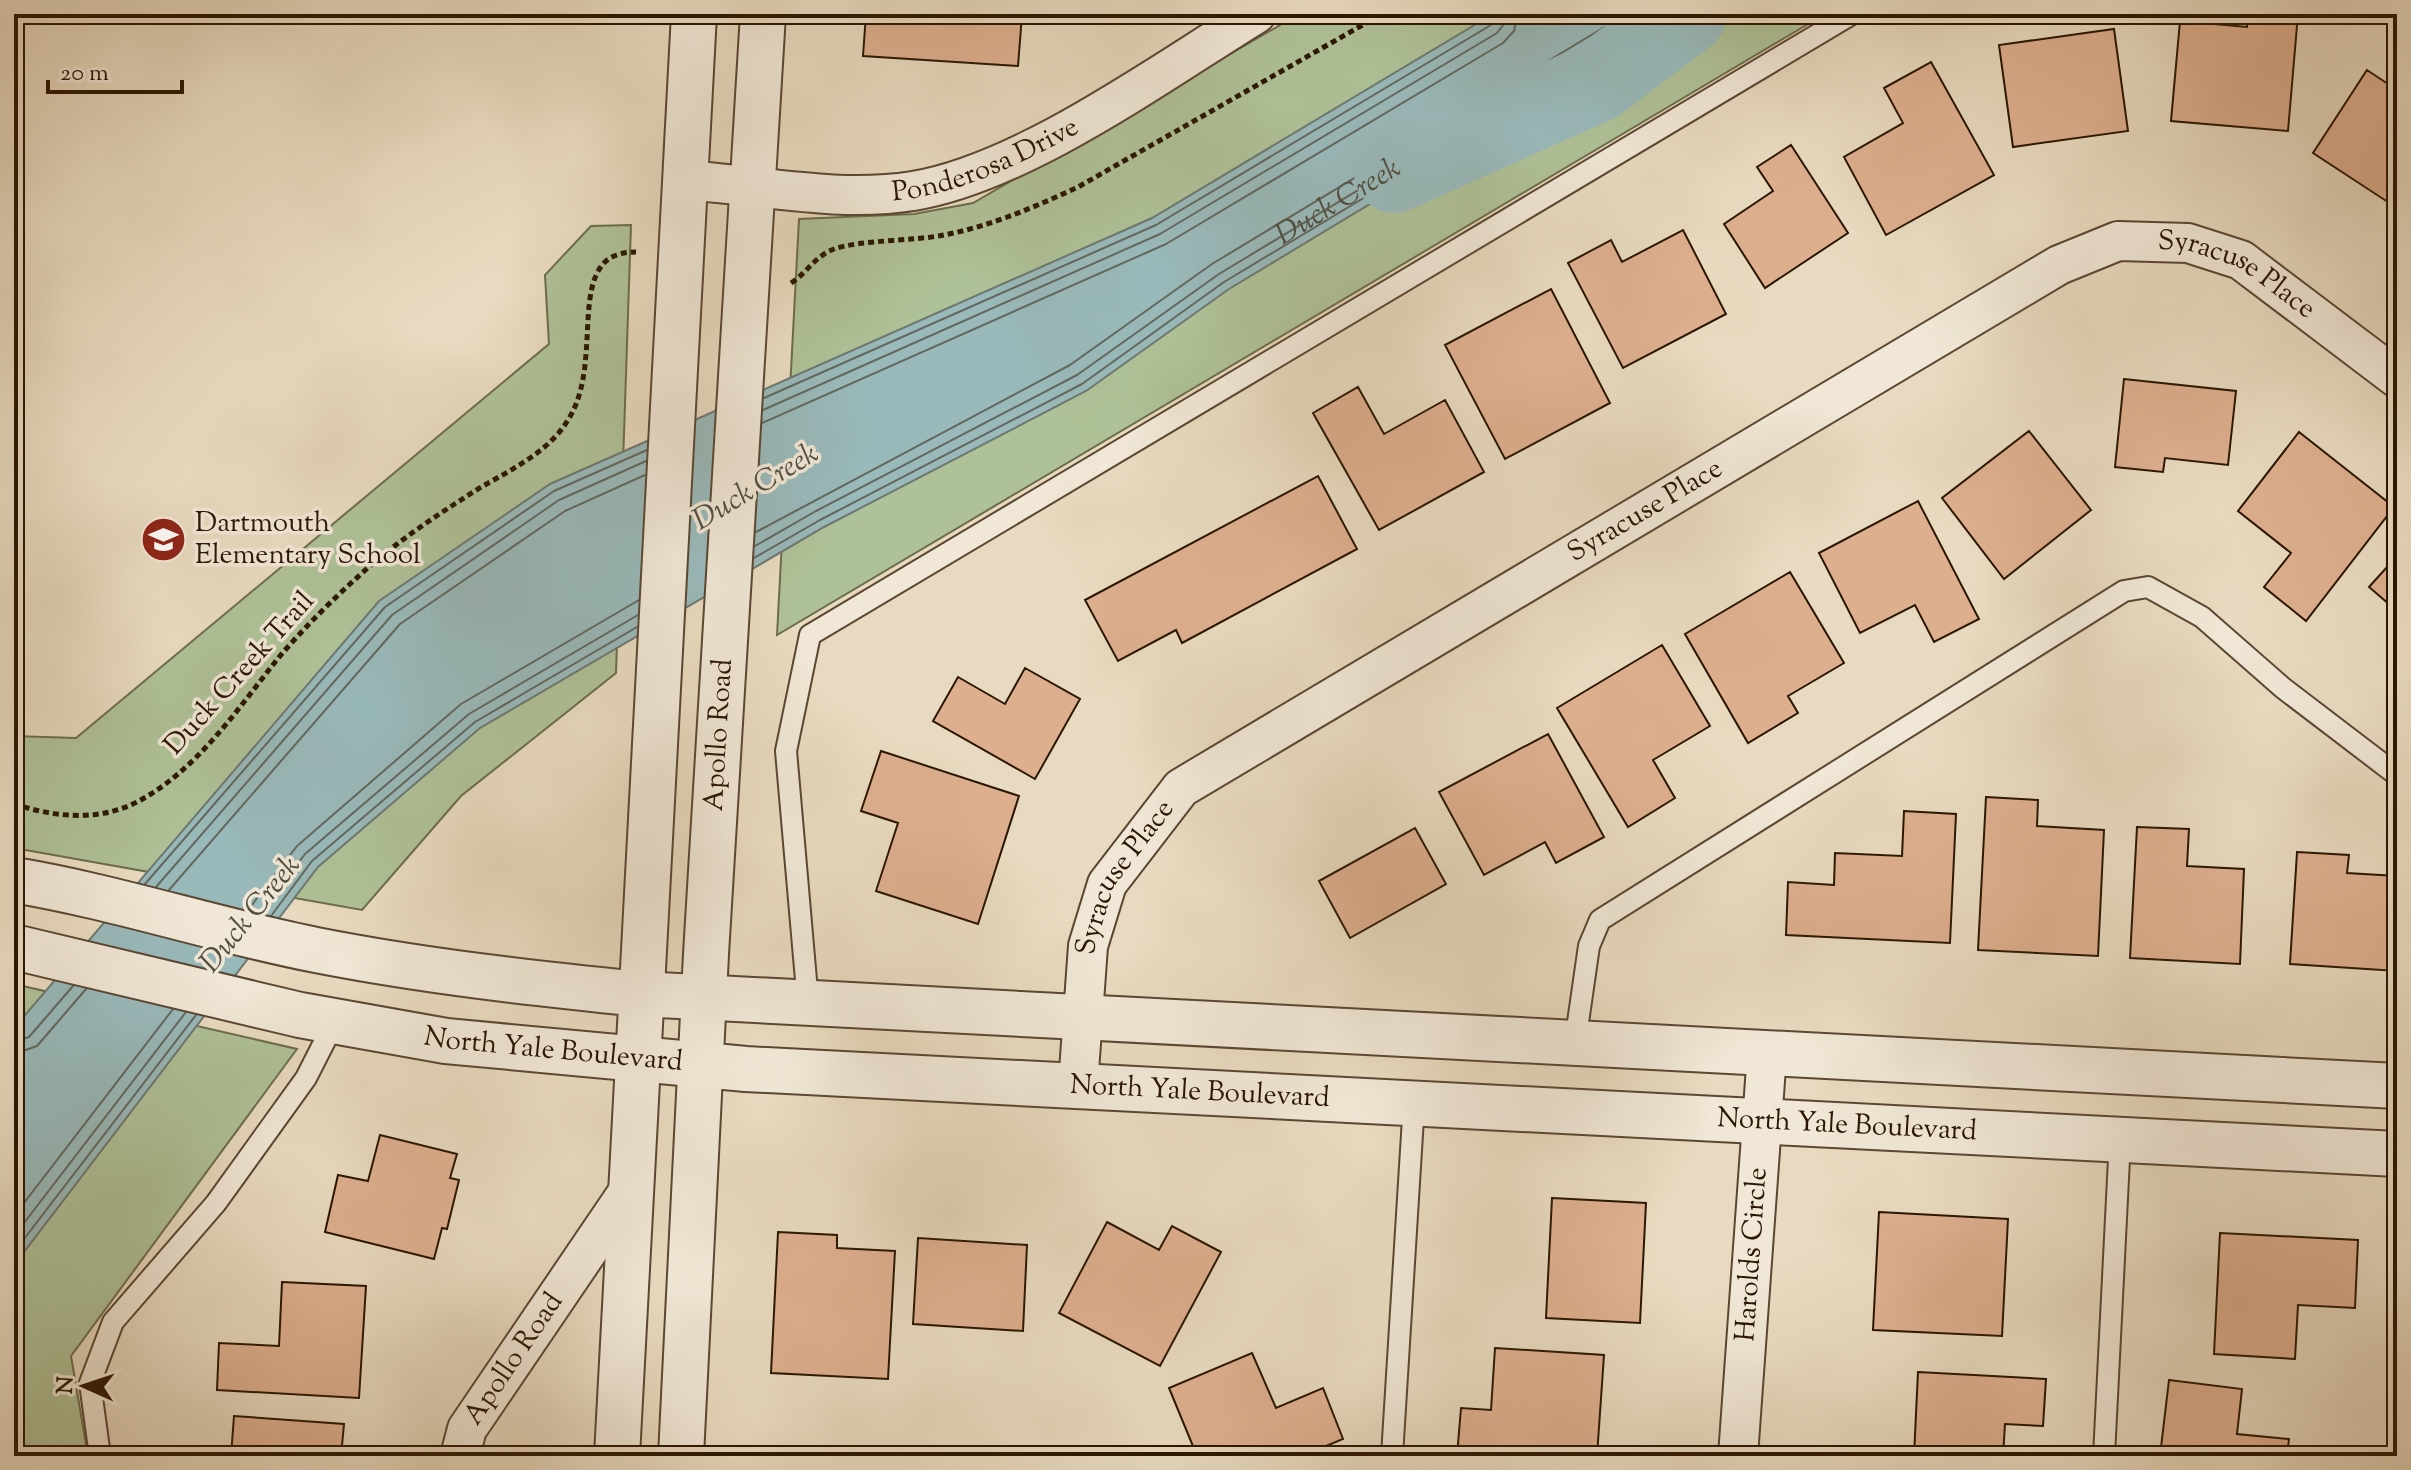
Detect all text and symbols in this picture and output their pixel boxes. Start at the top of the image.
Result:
scale bar [48,44,182,94]
text: 20 m [60,57,109,91]
street label: Ponderosa Drive [890,108,1086,214]
water label: Duck Creek [1267,148,1409,257]
street label: Syracuse Place [2157,222,2324,329]
water label: Duck Creek [685,434,827,542]
street label: Syracuse Place [1560,450,1731,573]
place label: Dartmouth Elementary School [195,504,421,576]
school or university icon: Dartmouth Elementary School [140,516,188,564]
street label: Duck Creek Trail [155,583,325,765]
street label: Apollo Road [695,657,744,813]
street label: Syracuse Place [1067,792,1185,956]
water label: Duck Creek [190,847,312,983]
street label: North Yale Boulevard [420,1017,685,1083]
street label: North Yale Boulevard [1069,1066,1331,1119]
street label: North Yale Boulevard [1716,1099,1978,1152]
street label: Harolds Circle [1726,1166,1779,1343]
street label: Apollo Road [455,1285,574,1434]
north arrow [44,1346,124,1426]
text: N [51,1375,83,1395]

